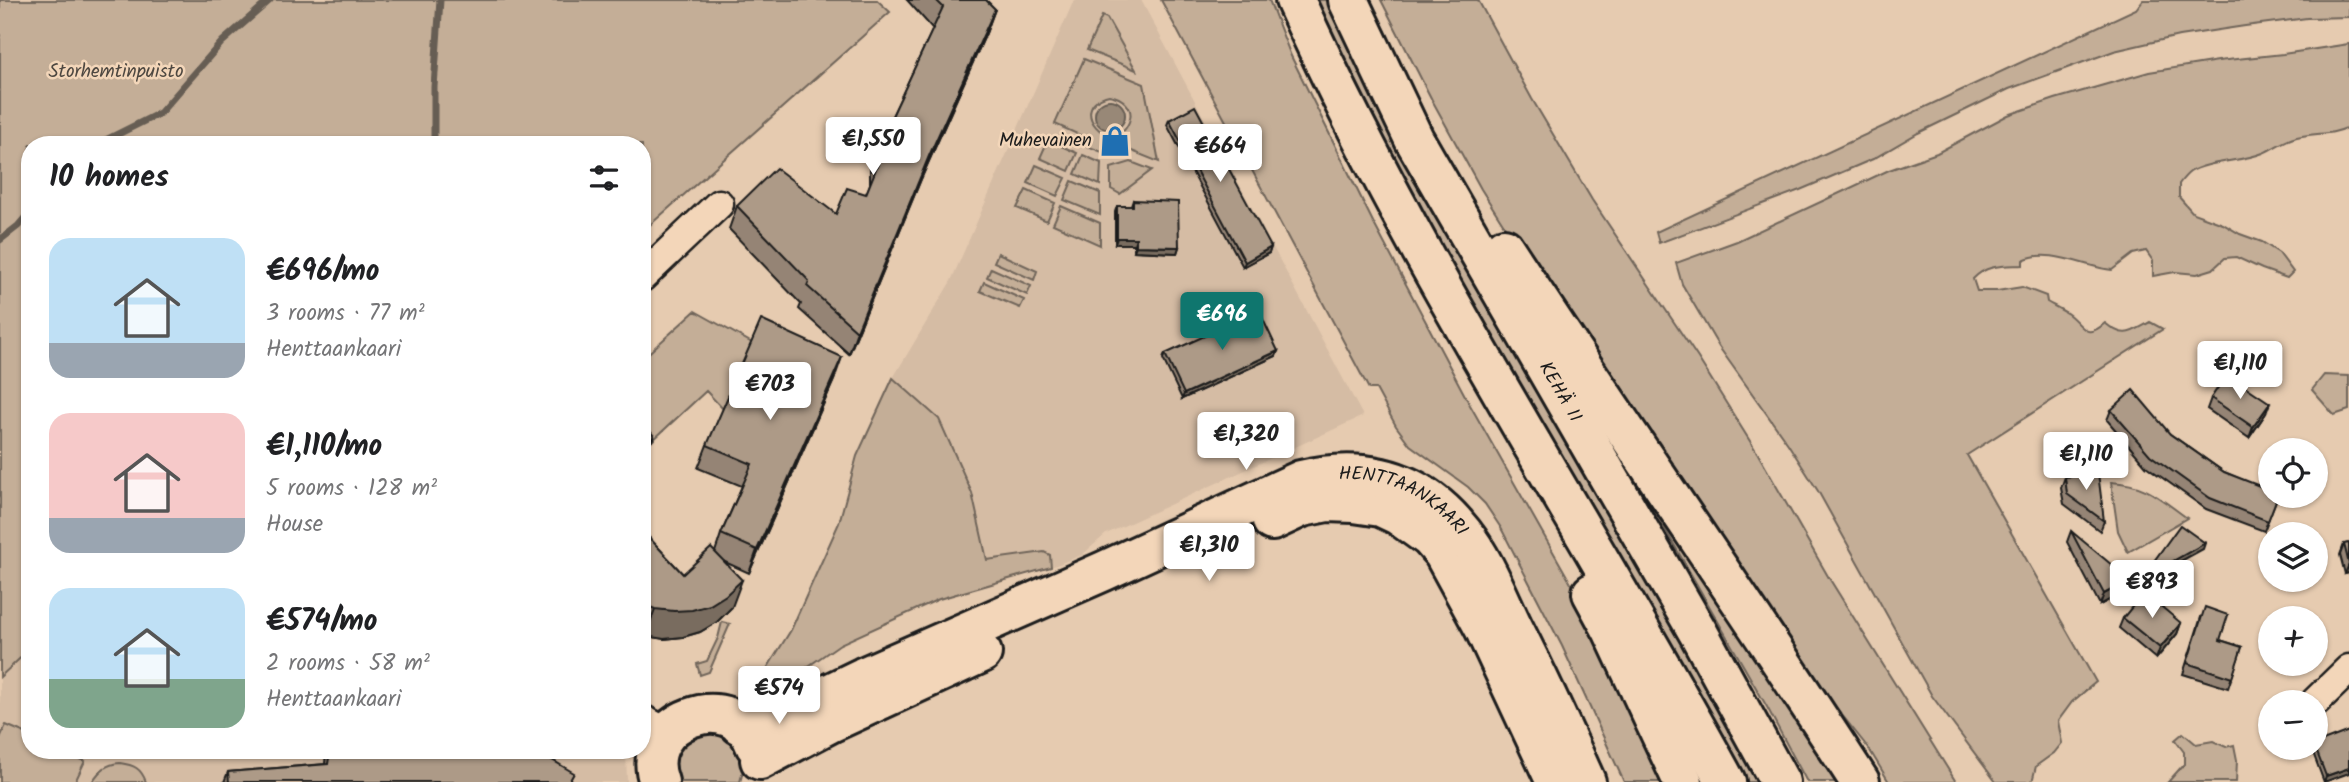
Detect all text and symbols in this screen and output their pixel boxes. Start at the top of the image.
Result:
park label: Storhemtinpuisto [49,57,184,87]
pin: €1,550 [816,118,930,177]
text: €1,550 [842,122,904,158]
shop icon: Muhevainen [1098,124,1132,158]
pin: €664 [1179,124,1261,184]
place label: Muhevainen [999,126,1092,156]
text: €664 [1194,129,1246,165]
text: 10 homes [49,154,169,202]
icon: filters [585,159,623,197]
text: €696/mo [266,248,379,296]
icon: home [105,266,189,350]
pin: €696 [1181,292,1263,352]
text: 3 rooms · 77 m² [266,296,425,332]
text: €696 [1196,297,1248,333]
text: Henttaankaari [266,332,401,368]
pin: €1,110 [2183,342,2297,401]
text: €1,110 [2213,346,2267,382]
street label: KEHÄ II [1530,356,1589,428]
pin: €703 [729,362,811,422]
text: €703 [745,367,795,403]
pin: €1,320 [1189,412,1303,472]
text: €1,320 [1213,417,1279,453]
text: €1,110/mo [266,423,382,471]
pin: €1,110 [2029,433,2143,492]
text: €1,110 [2059,437,2113,473]
map controls [2258,438,2328,760]
button: locate [2258,438,2328,508]
icon: home [105,441,189,525]
street label: HENTTAANKAARI [1339,459,1475,543]
text: 5 rooms · 128 m² [266,471,437,507]
text: House [266,507,323,543]
button: layers [2258,522,2328,592]
pin: €1,310 [1152,524,1266,583]
text: €1,310 [1180,528,1238,564]
pin: €893 [2111,560,2193,620]
text: €893 [2126,565,2178,601]
text: €574/mo [266,598,377,646]
button: + [2258,606,2328,676]
icon: home [105,616,189,700]
text: 2 rooms · 58 m² [266,646,430,682]
pin: €574 [738,666,820,726]
text: €574 [754,671,804,707]
text: Henttaankaari [266,682,401,718]
button: − [2258,690,2328,760]

